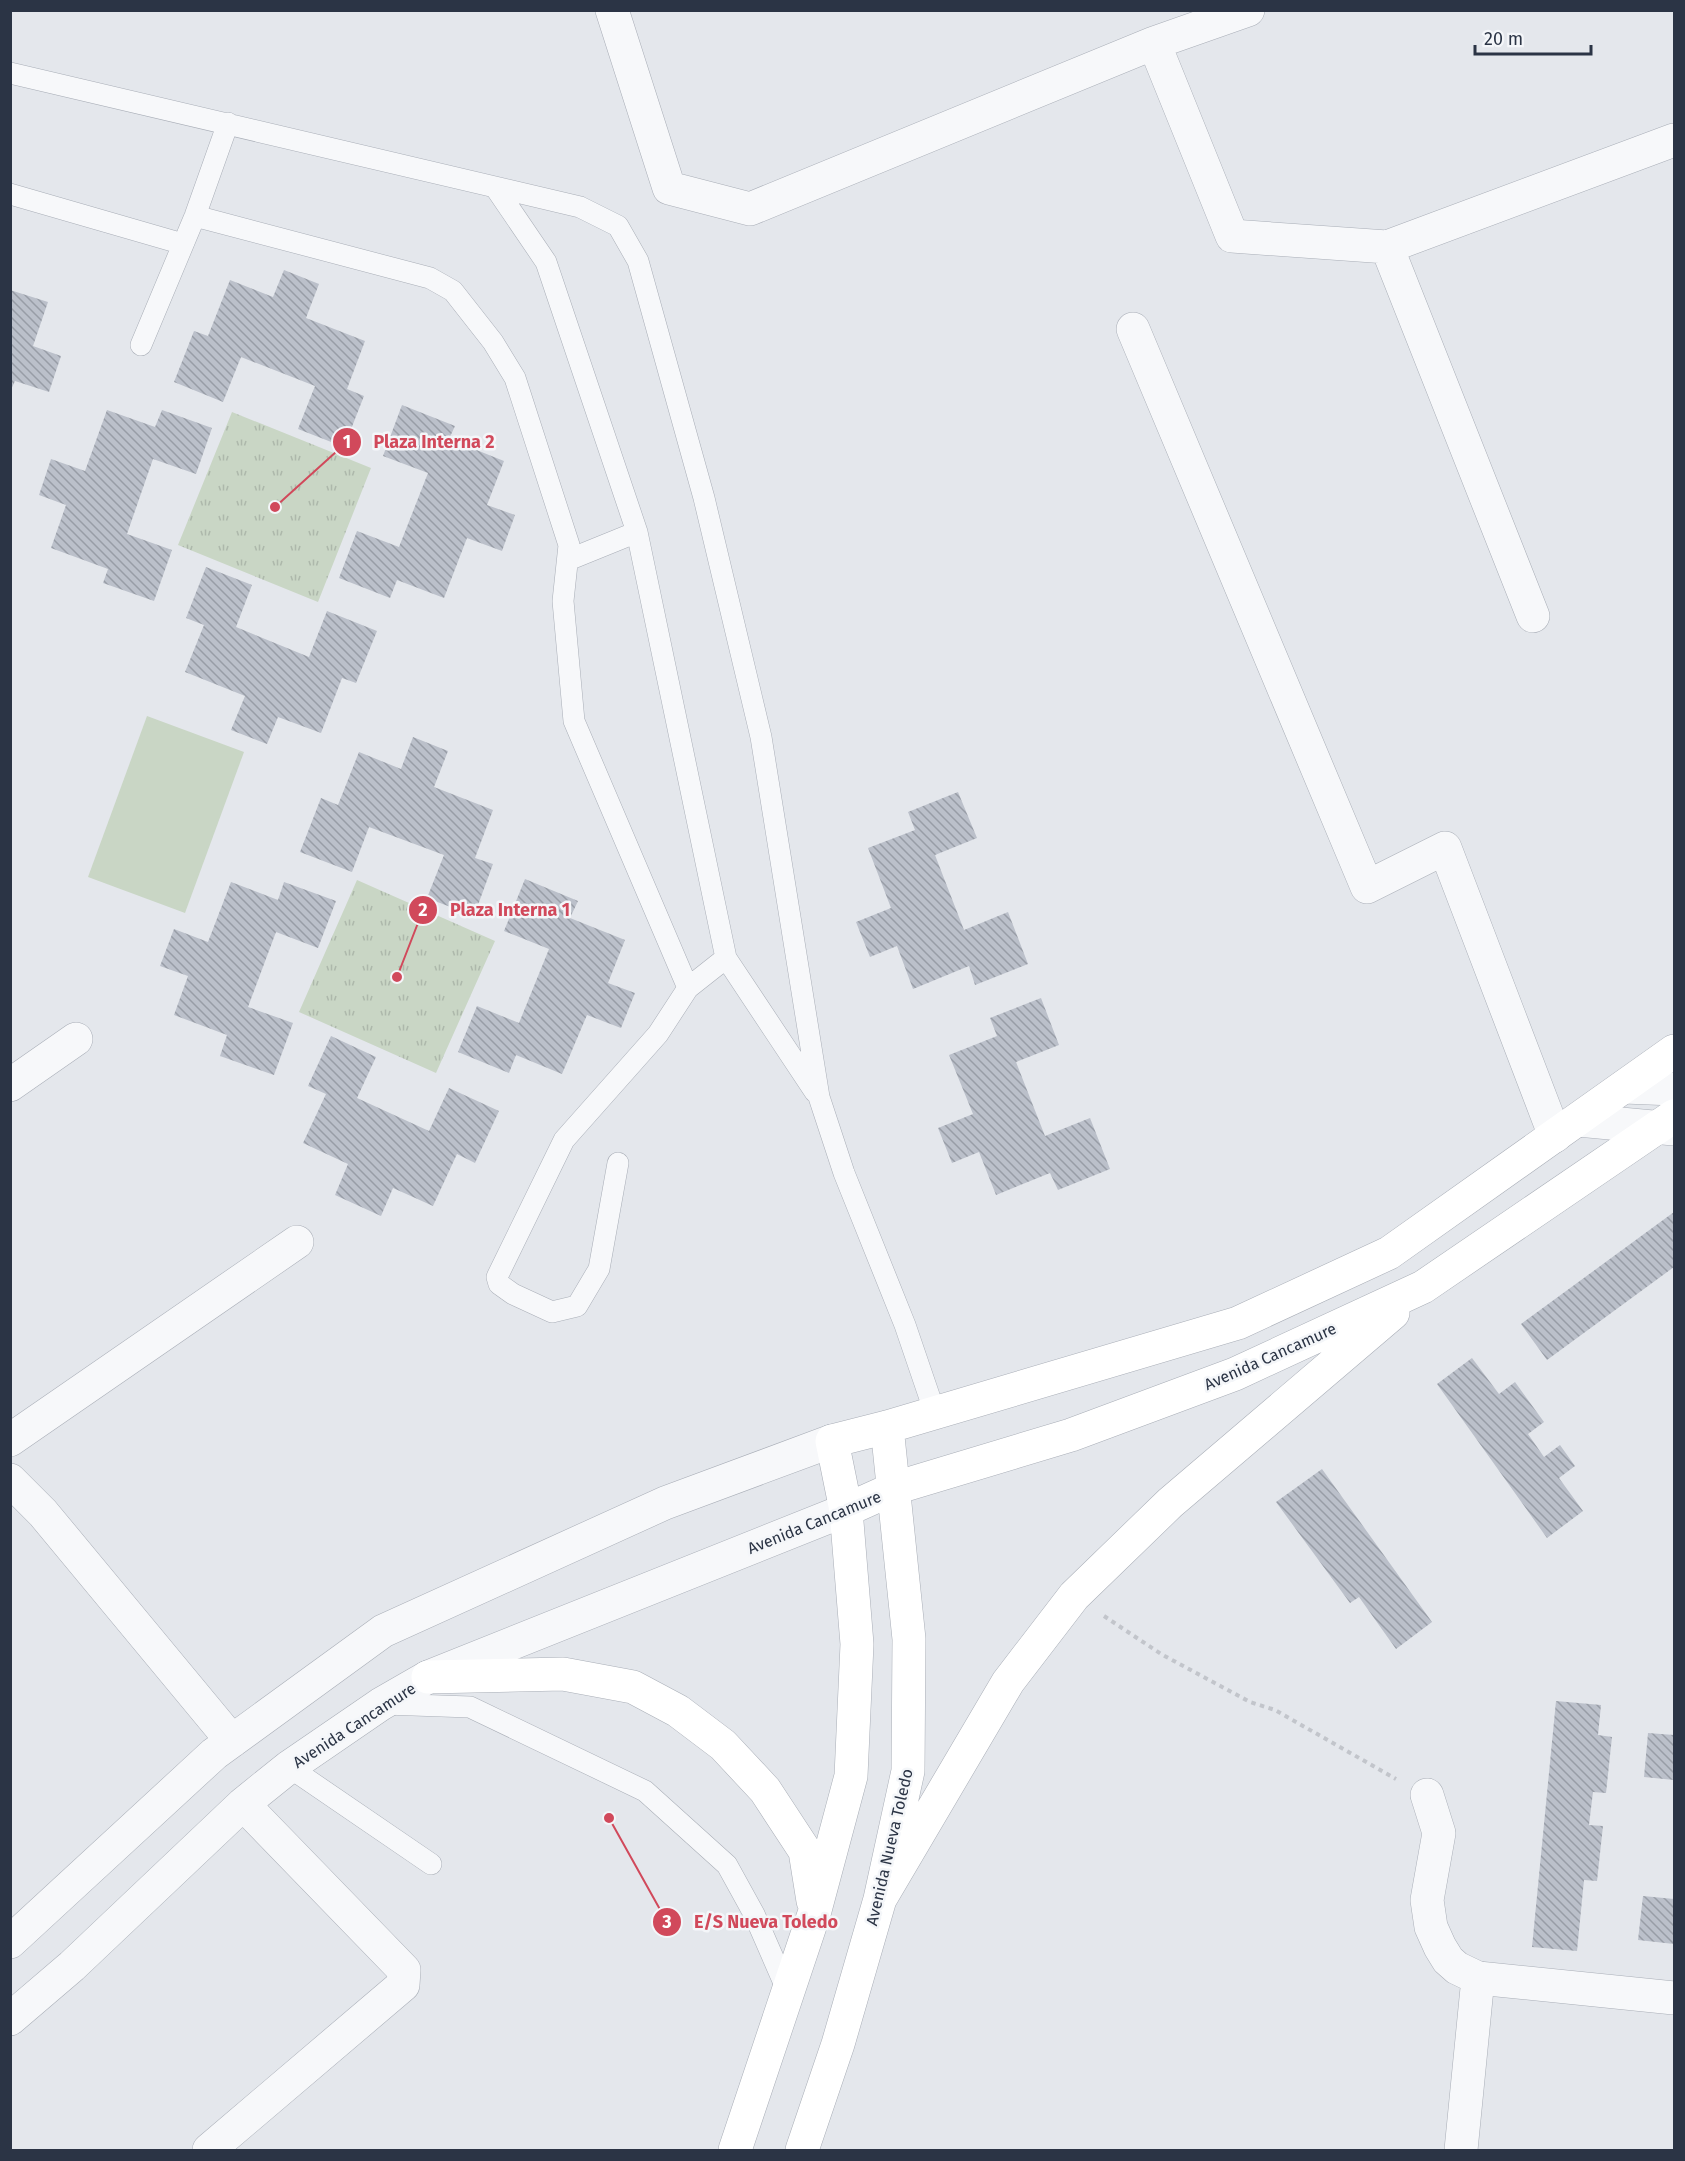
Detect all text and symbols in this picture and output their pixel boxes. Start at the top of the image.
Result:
scale bar [1475,18,1590,56]
text: 20 m [1484,28,1523,50]
callout: Plaza Interna 2 [332,424,507,460]
text: 1 [343,431,351,453]
text: Plaza Interna 2 [373,431,495,453]
callout: Plaza Interna 1 [408,892,582,928]
text: 2 [418,899,428,921]
text: Plaza Interna 1 [450,899,570,921]
street label: Avenida Cancamure [1201,1319,1339,1394]
street label: Avenida Cancamure [745,1487,884,1558]
street label: Avenida Cancamure [289,1679,419,1772]
street label: Avenida Nueva Toledo [862,1767,917,1927]
callout: E/S Nueva Toledo [652,1904,850,1940]
text: 3 [661,1911,672,1933]
text: E/S Nueva Toledo [694,1911,838,1933]

